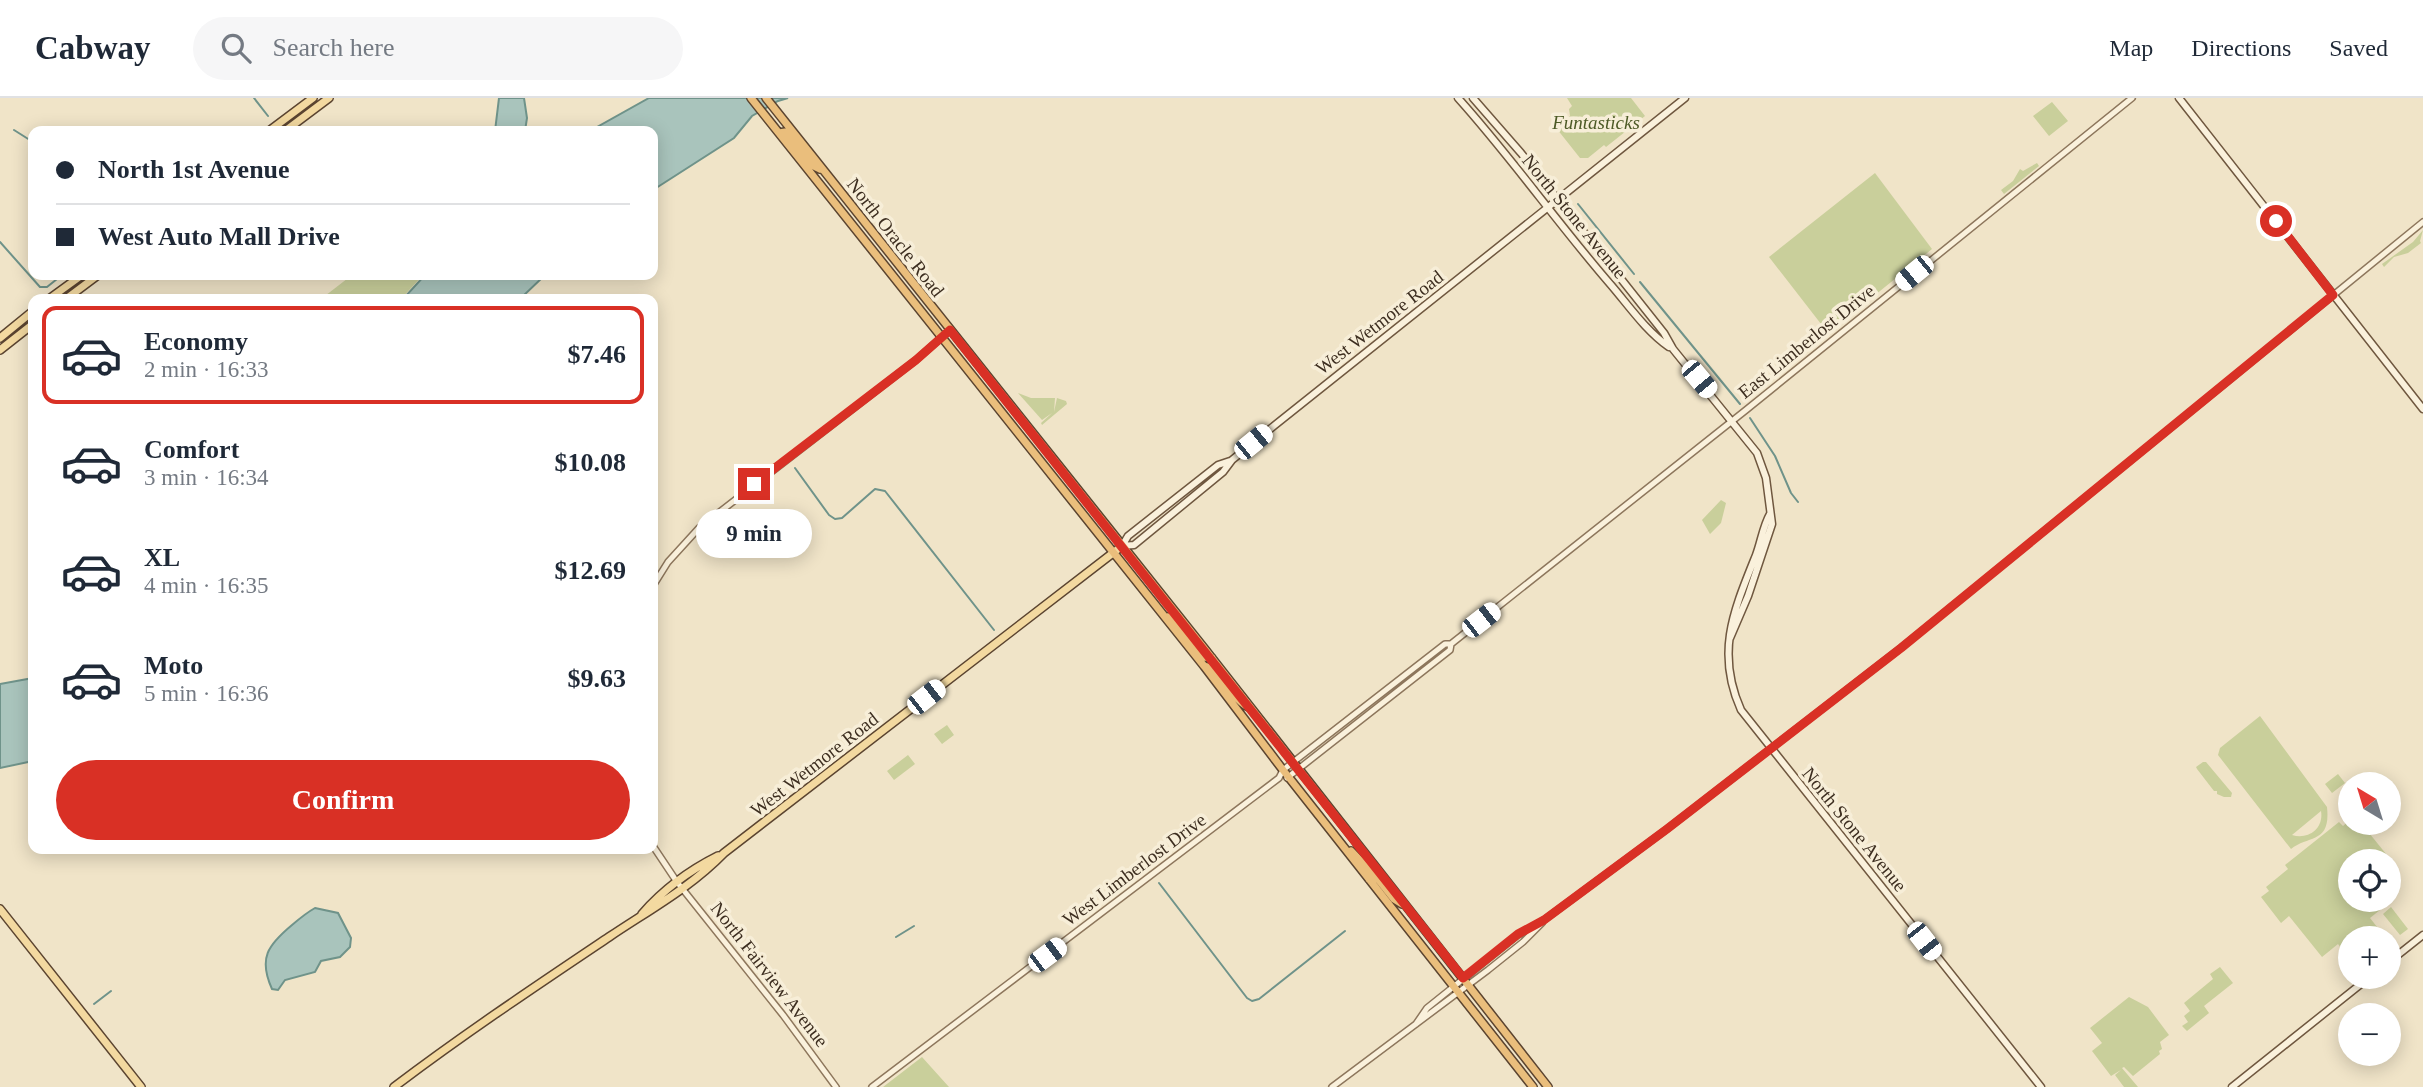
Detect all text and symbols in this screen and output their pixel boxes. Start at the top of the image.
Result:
search box [193,17,683,80]
icon: search [217,29,255,67]
text: Cabway [35,30,151,66]
text: Search here [273,33,395,62]
text: Map [2109,35,2153,61]
text: Directions [2191,35,2291,61]
text: Saved [2329,35,2388,61]
park label: Funtasticks [1551,112,1640,133]
street label: North Stone Avenue [1518,150,1631,283]
text: North 1st Avenue [98,155,290,184]
street label: North Oracle Road [843,174,949,301]
route start [2260,205,2292,237]
text: West Auto Mall Drive [98,222,340,251]
car [1892,252,1937,294]
street label: West Wetmore Road [1311,266,1448,379]
street label: East Limberlost Drive [1734,280,1879,403]
icon: car [60,324,123,387]
text: Economy [144,327,248,356]
text: $7.46 [568,340,626,369]
car [1678,356,1721,402]
text: 2 min · 16:33 [144,357,269,382]
car [1231,421,1276,463]
icon: car [60,432,123,495]
text: Comfort [144,435,239,464]
text: $10.08 [555,448,626,477]
text: 3 min · 16:34 [144,465,269,490]
route end [738,468,770,500]
callout: 9 min [696,508,812,558]
text: 9 min [726,521,782,546]
icon: car [60,540,123,603]
text: XL [144,543,180,572]
text: $12.69 [555,556,626,585]
text: 4 min · 16:35 [144,573,269,598]
car [1458,599,1505,641]
icon: car [60,648,123,711]
text: Moto [144,651,203,680]
text: $9.63 [568,664,626,693]
car [903,676,950,718]
text: 5 min · 16:36 [144,681,269,706]
street label: West Wetmore Road [746,708,883,821]
button: Confirm [56,760,630,840]
street label: North Stone Avenue [1798,763,1911,896]
north arrow [2338,772,2401,835]
map controls [2338,772,2401,1066]
street label: West Limberlost Drive [1059,809,1210,930]
button: locate [2338,849,2401,912]
street label: North Fairview Avenue [707,898,833,1051]
car [1903,918,1946,964]
button: + [2338,926,2401,989]
car [1024,934,1071,976]
button: − [2338,1003,2401,1066]

